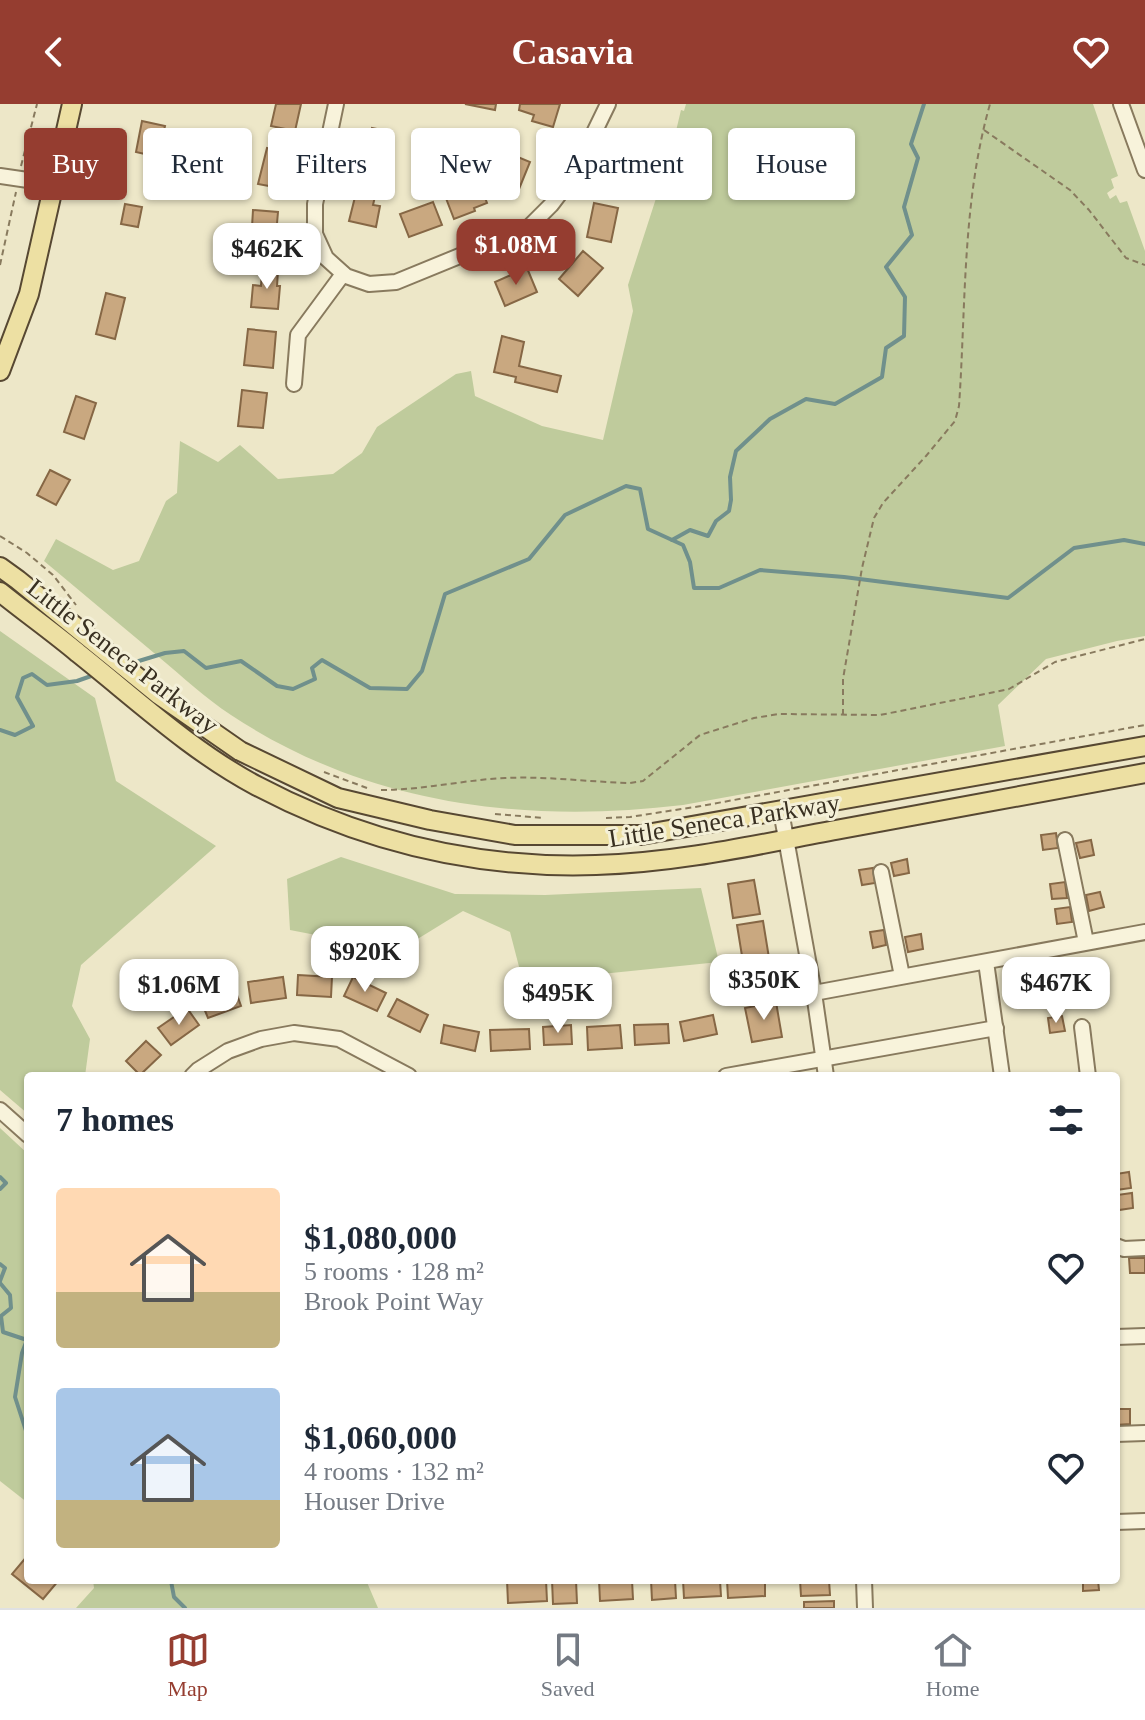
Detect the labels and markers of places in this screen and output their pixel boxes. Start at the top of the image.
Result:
pin: $1.08M [451,219,581,287]
pin: $462K [211,223,323,291]
pin: $920K [309,926,421,994]
pin: $350K [708,954,820,1022]
pin: $467K [1000,957,1112,1025]
pin: $1.06M [114,959,244,1027]
pin: $495K [502,967,614,1035]

